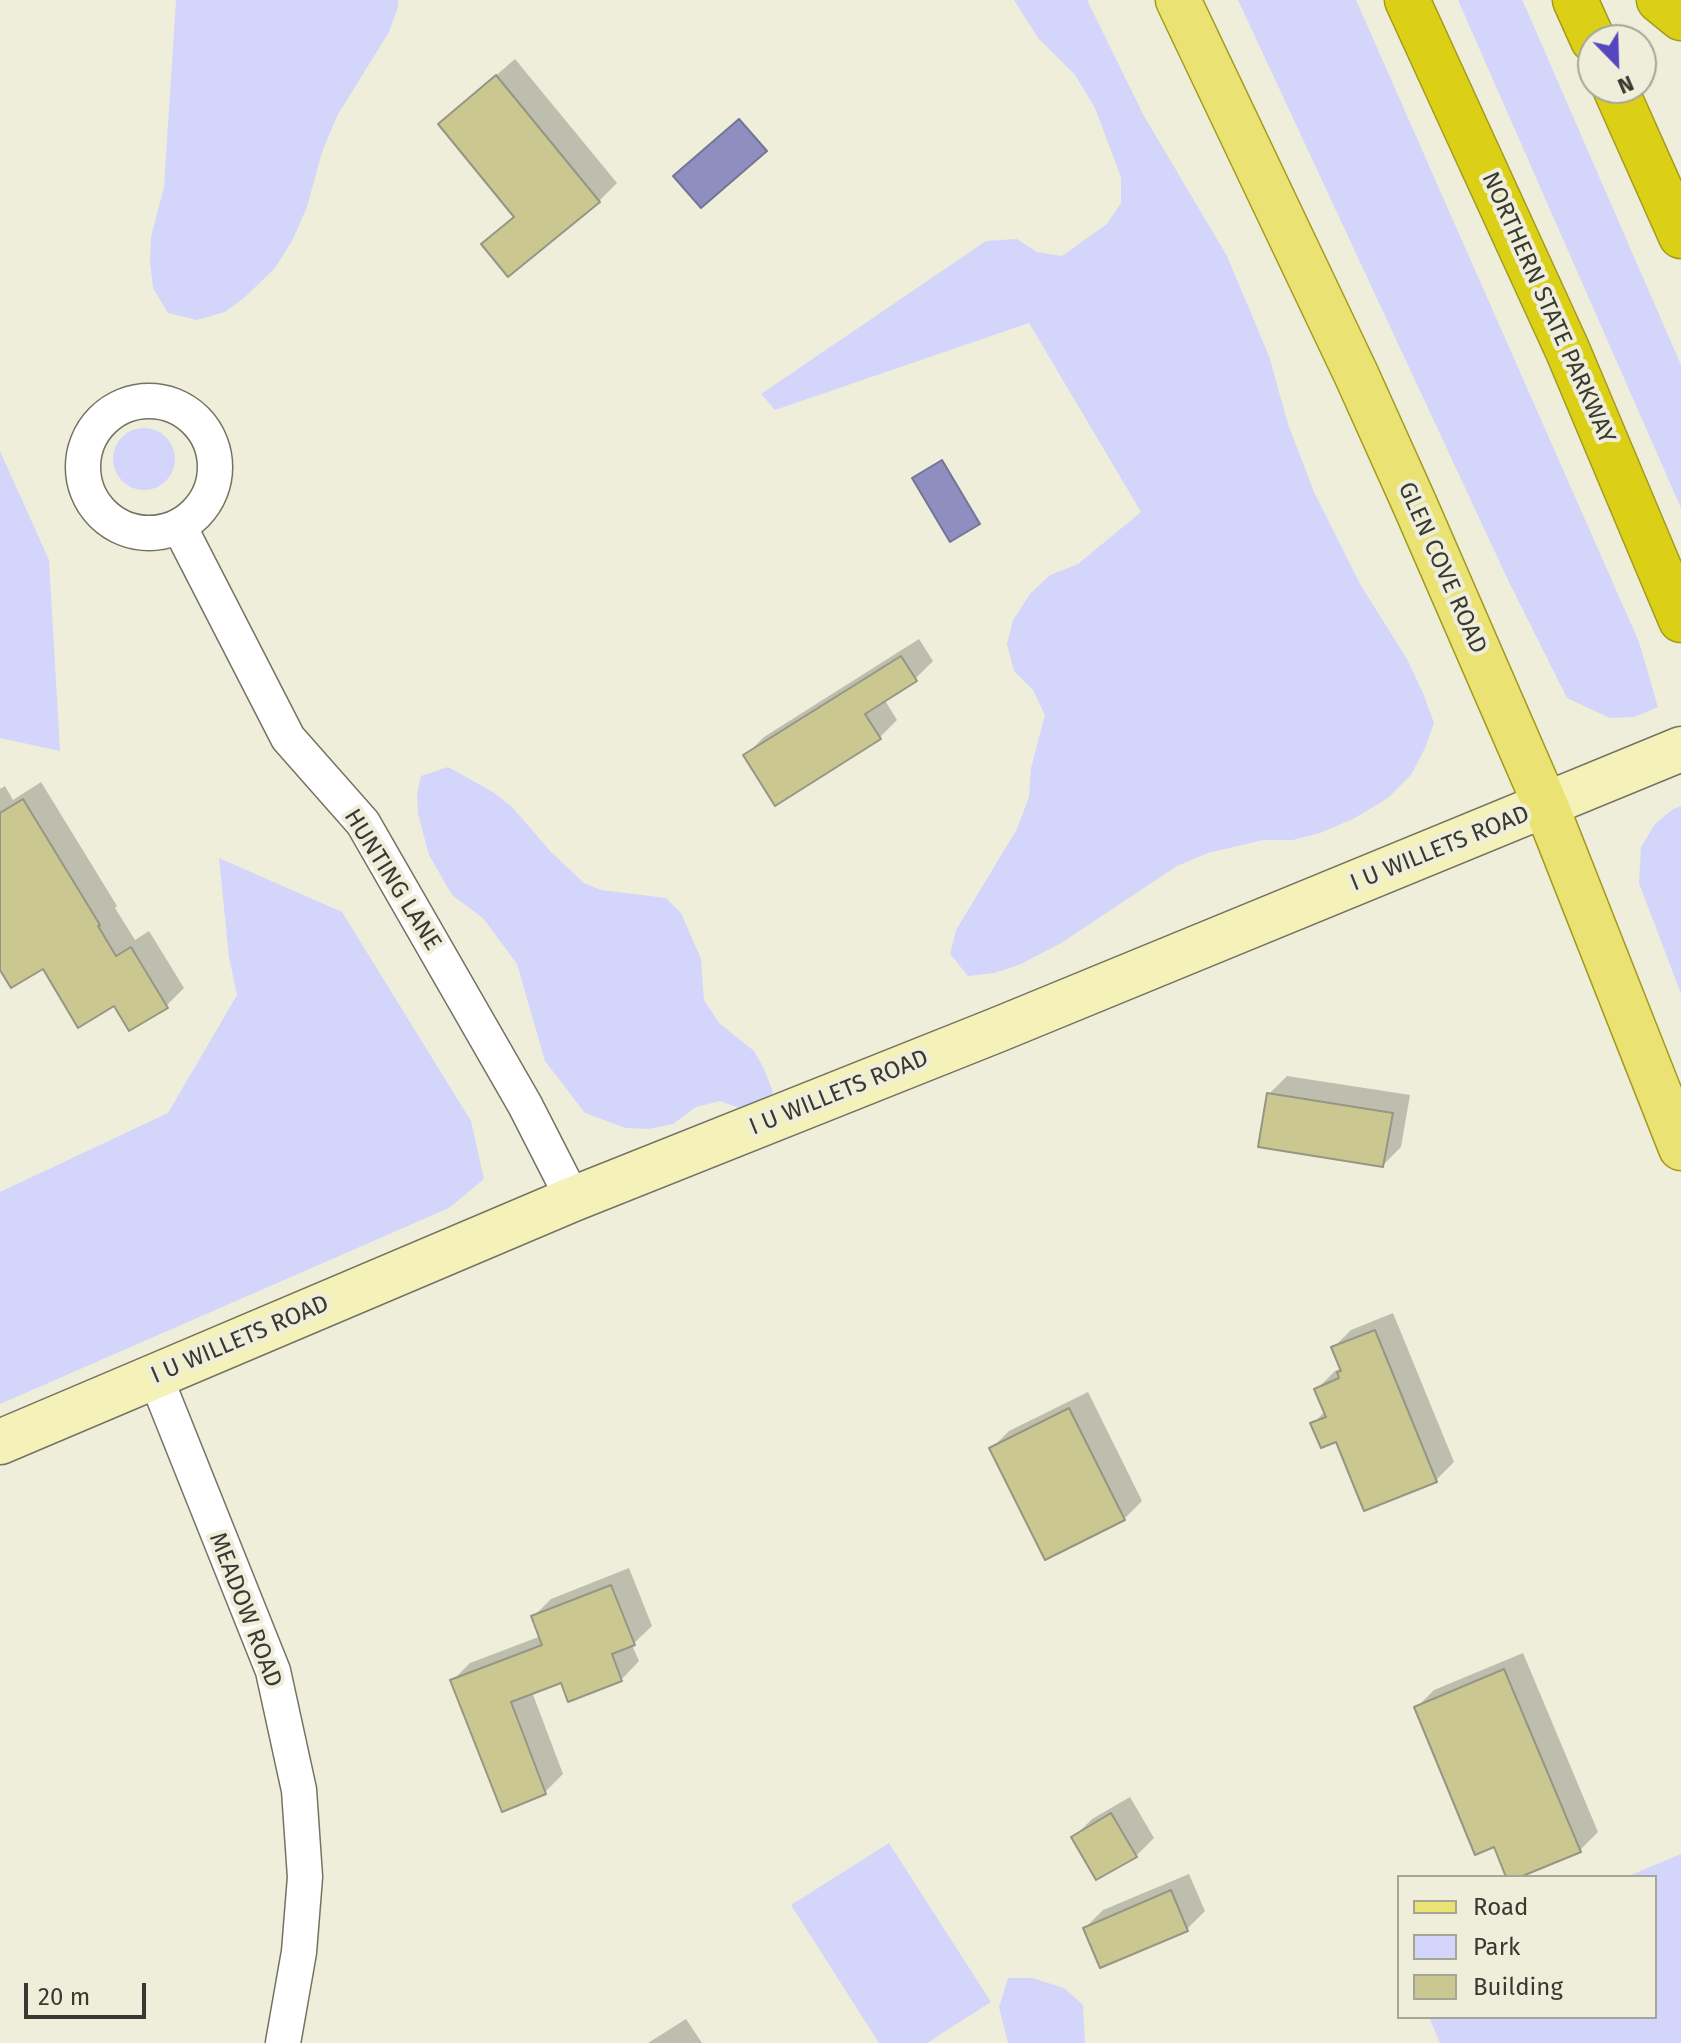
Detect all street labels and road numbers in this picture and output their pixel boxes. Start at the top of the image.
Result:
street label: NORTHERN STATE PARKWAY [1475,168,1621,448]
street label: GLEN COVE ROAD [1391,478,1493,658]
street label: I U WILLETS ROAD [1346,800,1534,898]
street label: HUNTING LANE [337,804,447,956]
street label: I U WILLETS ROAD [745,1044,933,1142]
street label: I U WILLETS ROAD [147,1290,333,1390]
street label: MEADOW ROAD [202,1529,288,1691]

